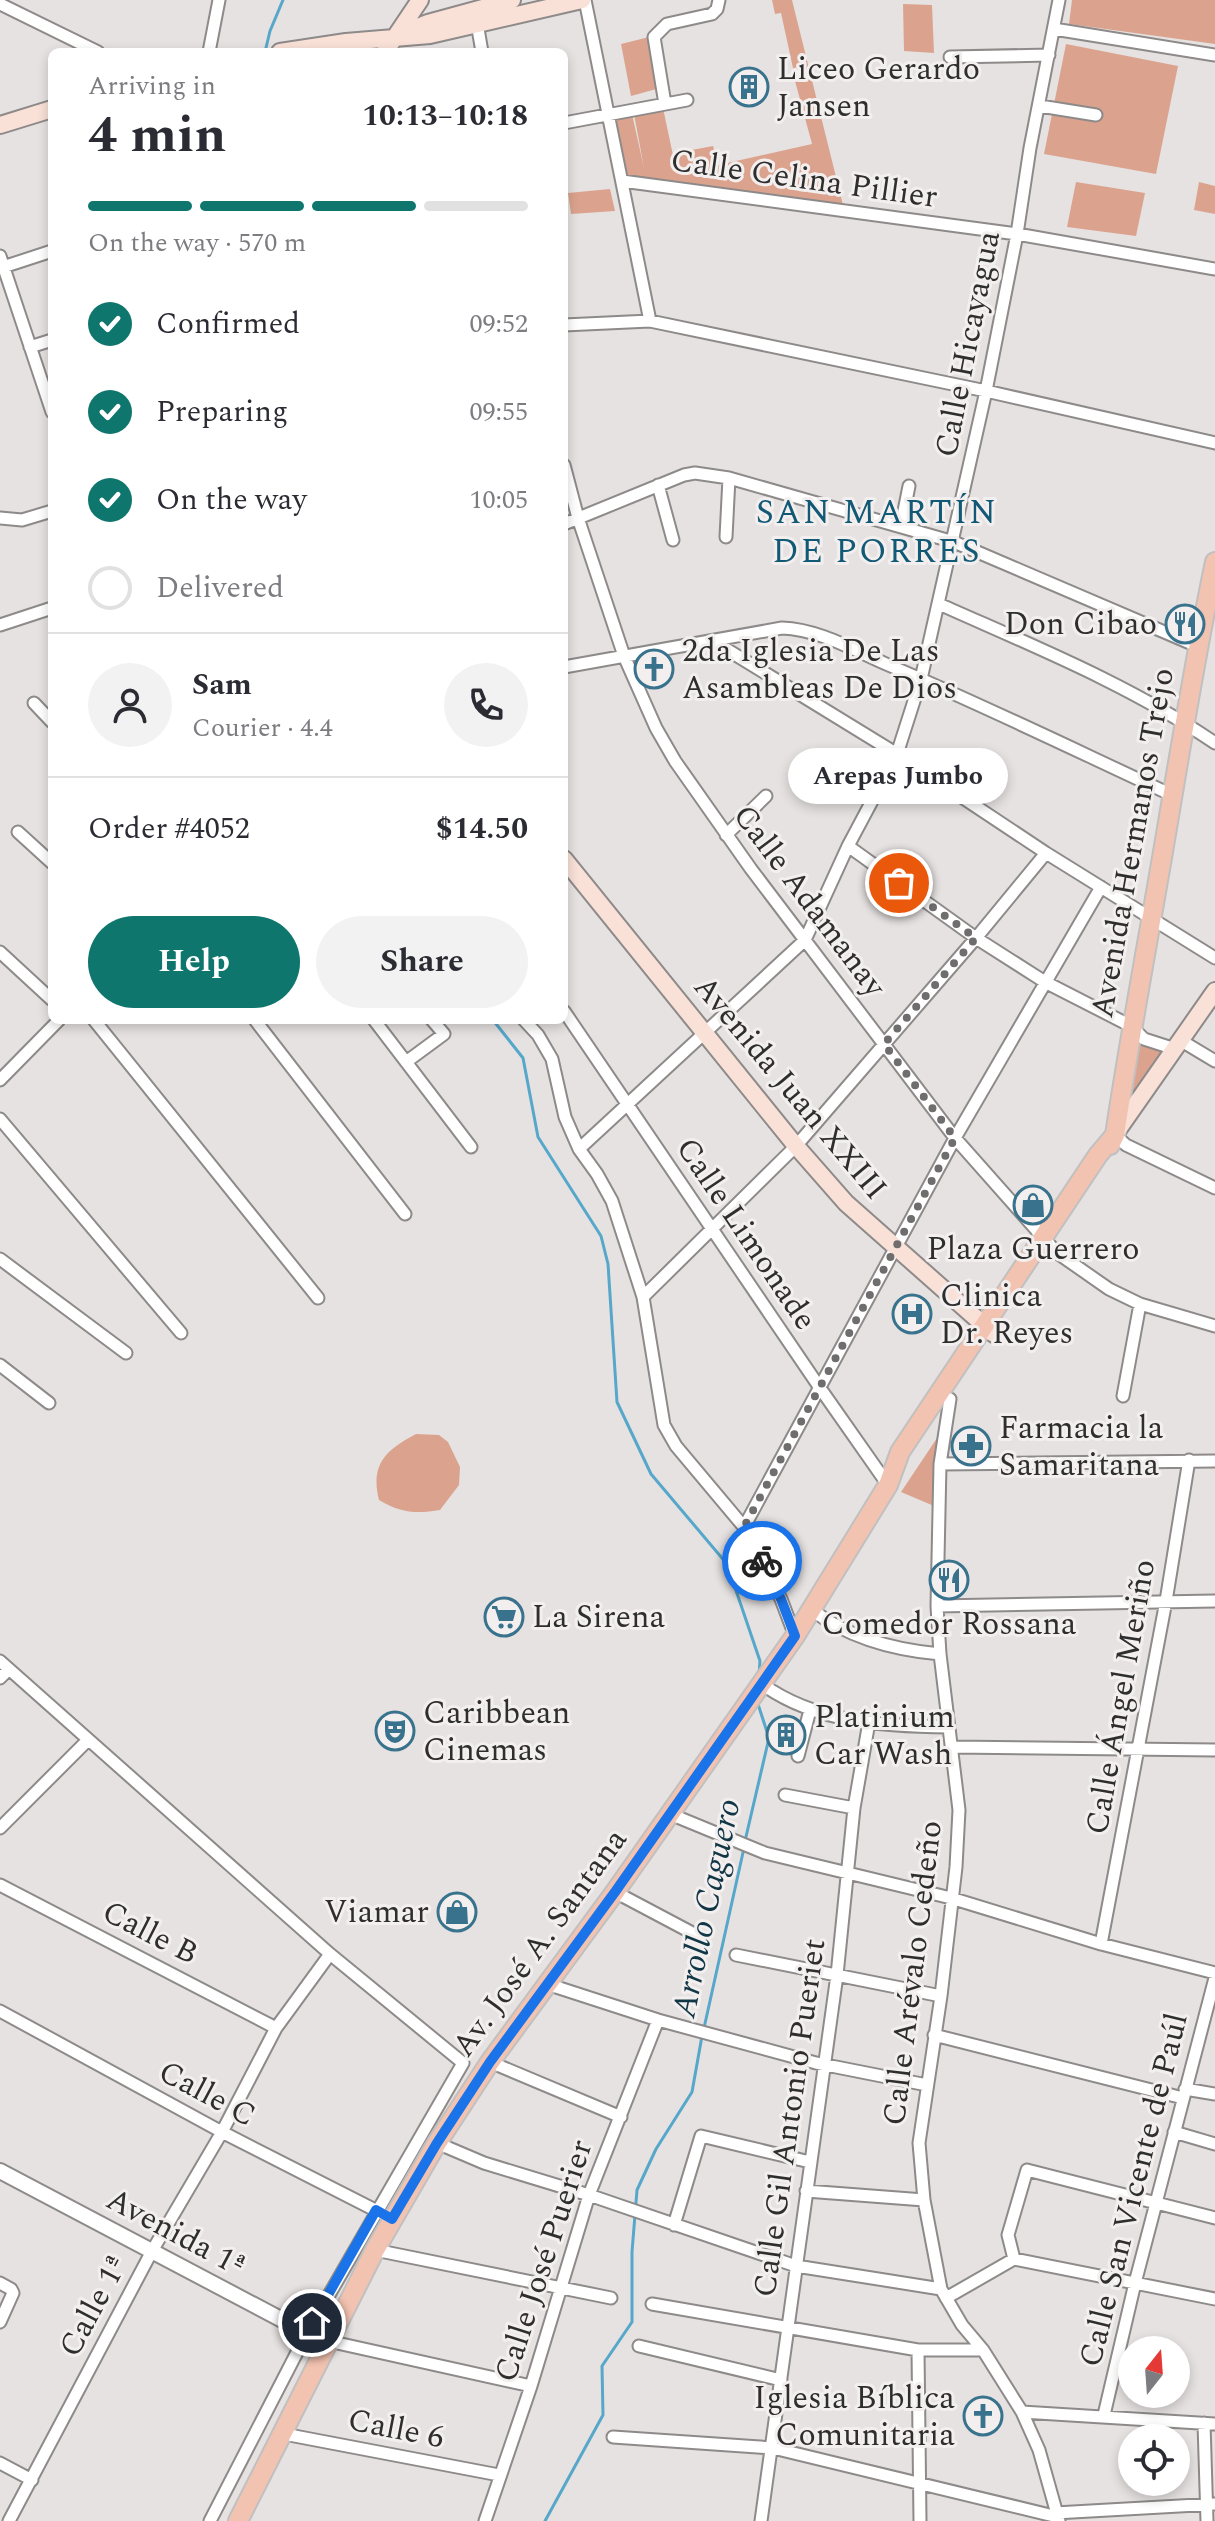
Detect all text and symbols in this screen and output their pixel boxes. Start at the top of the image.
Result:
place label: Liceo Gerardo Jansen [777,45,980,131]
text: Arriving in [88,66,216,106]
building icon: Liceo Gerardo Jansen [728,66,770,108]
text: 10:13–10:18 [362,93,528,139]
text: 4 min [88,96,226,175]
street label: Calle Celina Pillier [668,136,940,222]
text: On the way · 570 m [88,223,306,263]
street label: Calle Hicayagua [922,226,1014,461]
text: Confirmed [156,301,300,347]
icon: check [88,302,132,346]
text: 09:52 [469,304,528,344]
text: Preparing [156,389,288,435]
icon: check [88,390,132,434]
text: 09:55 [469,392,528,432]
text: On the way [156,477,307,523]
icon: check [88,478,132,522]
text: 10:05 [469,480,528,520]
district label: SAN MARTÍN DE PORRES [756,487,998,578]
text: Delivered [156,565,284,611]
place label: Don Cibao [1004,600,1157,649]
restaurant icon: Don Cibao [1164,603,1206,645]
place label: 2da Iglesia De Las Asambleas De Dios [682,627,957,713]
church icon: 2da Iglesia De Las Asambleas De Dios [633,648,675,690]
text: Sam [192,662,252,708]
button: person [88,663,172,747]
button: phone [444,663,528,747]
street label: Avenida Hermanos Trejo [1078,664,1188,1022]
text: Courier · 4.4 [192,708,333,748]
callout: Arepas Jumbo [789,747,1009,803]
text: Arepas Jumbo [813,756,983,796]
street label: Calle Adamanay [720,794,899,1009]
text: Order #4052 [88,806,250,852]
text: $14.50 [436,806,528,852]
pin [865,849,933,917]
icon: bag [877,861,921,905]
button: Help [88,916,300,1008]
button: Share [316,916,528,1008]
street label: Avenida Juan XXIII [681,965,899,1211]
street label: Calle Limonade [663,1128,829,1340]
shop icon: Plaza Guerrero [1012,1184,1054,1226]
place label: Plaza Guerrero [926,1225,1140,1274]
place label: Clinica Dr. Reyes [940,1272,1073,1358]
hospital icon: Clinica Dr. Reyes [891,1293,933,1335]
place label: Farmacia la Samaritana [999,1404,1164,1490]
pharmacy icon: Farmacia la Samaritana [950,1425,992,1467]
courier [722,1521,802,1601]
icon: bike [740,1539,784,1583]
street label: Calle Ángel Meriño [1073,1556,1169,1838]
restaurant icon: Comedor Rossana [928,1559,970,1601]
place label: La Sirena [532,1593,666,1642]
supermarket icon: La Sirena [483,1596,525,1638]
place label: Comedor Rossana [822,1600,1077,1649]
place label: Caribbean Cinemas [423,1689,570,1775]
place label: Platinium Car Wash [814,1693,955,1779]
theatre icon: Caribbean Cinemas [374,1710,416,1752]
building icon: Platinium Car Wash [765,1714,807,1756]
water label: Arrollo Caguero [658,1794,756,2023]
street label: Av. José A. Santana [440,1818,640,2068]
street label: Calle Arévalo Cedeño [870,1818,956,2128]
street label: Calle B [93,1888,207,1978]
place label: Viamar [324,1888,429,1937]
shop icon: Viamar [436,1891,478,1933]
street label: Calle Gil Antonio Pueriet [741,1936,839,2300]
street label: Calle San Vicente de Paúl [1066,2008,1202,2372]
street label: Calle C [149,2048,265,2140]
street label: Calle José Puerier [482,2133,606,2389]
street label: Avenida 1ª [97,2176,255,2290]
street label: Calle 1ª [47,2246,141,2366]
pin [278,2289,346,2357]
icon: home [290,2301,334,2345]
north arrow [1118,2336,1190,2408]
map controls [1118,2336,1190,2496]
place label: Iglesia Bíblica Comunitaria [754,2374,955,2460]
church icon: Iglesia Bíblica Comunitaria [962,2395,1004,2437]
street label: Calle 6 [344,2396,448,2462]
button: locate [1118,2424,1190,2496]

